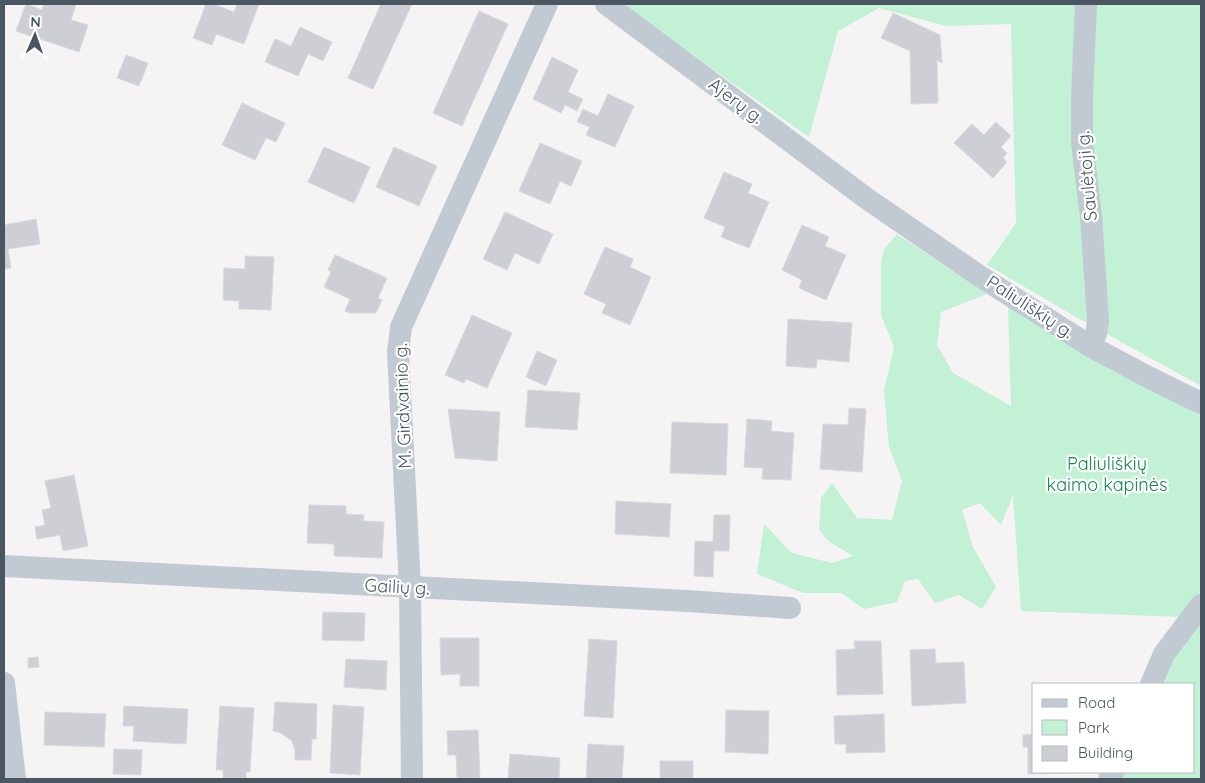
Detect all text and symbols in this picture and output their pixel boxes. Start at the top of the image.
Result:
north arrow [10,10,60,60]
text: N [30,13,41,31]
street label: Ajerų g. [704,72,768,129]
street label: Saulėtoji g. [1071,130,1102,222]
street label: Paliuliškių g. [982,270,1078,343]
street label: M. Girdvainio g. [389,343,416,469]
park label: Paliuliškių kaimo kapinės [1047,452,1167,496]
street label: Gailių g. [364,573,430,600]
legend [1032,683,1195,773]
text: Road [1078,693,1115,712]
text: Park [1078,718,1110,737]
text: Building [1078,743,1133,762]

